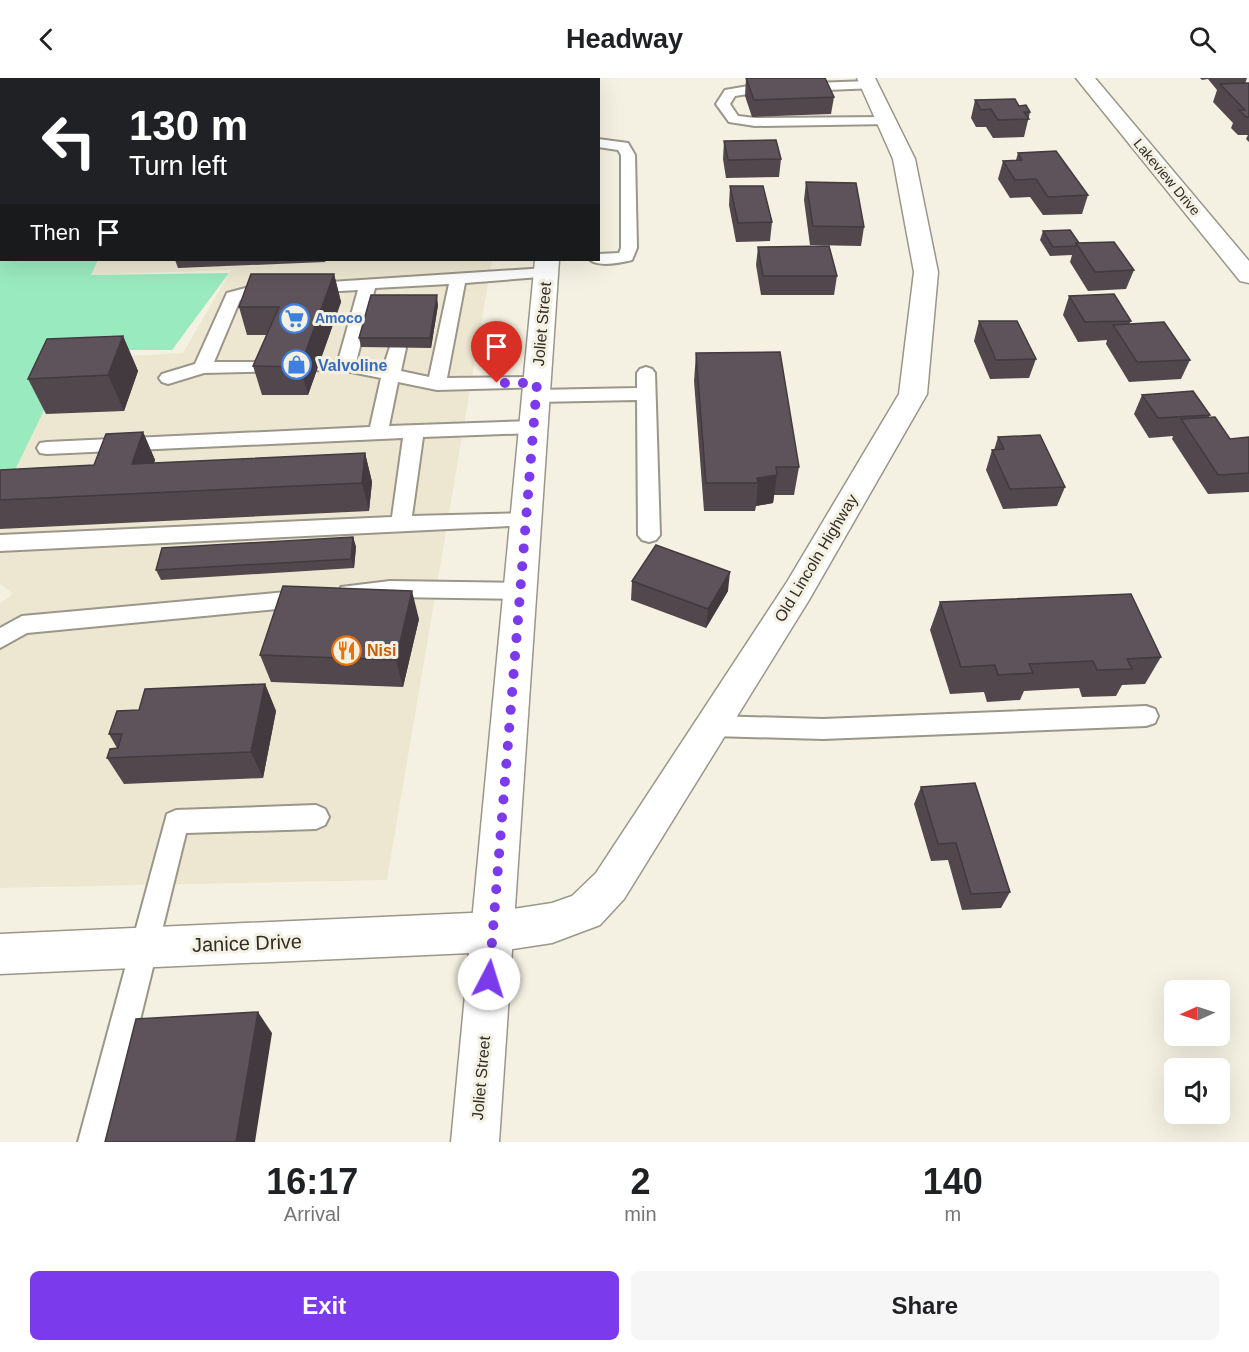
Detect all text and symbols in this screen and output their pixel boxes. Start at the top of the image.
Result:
icon: back [30,23,63,56]
icon: search [1186,23,1219,56]
text: Headway [566,24,683,54]
icon: left [30,102,108,180]
text: 130 m [129,102,248,149]
street label: Lakeview Drive [1130,135,1204,219]
text: Turn left [129,151,227,181]
icon: arrive [92,216,125,249]
text: Then [30,220,80,245]
street label: Joliet Street [530,281,554,367]
supermarket icon: Amoco [278,302,310,334]
place label: Amoco [315,310,362,326]
pin [471,321,522,383]
icon: arrive [480,330,513,363]
shop icon: Valvoline [281,349,313,381]
place label: Valvoline [318,357,387,374]
street label: Old Lincoln Highway [771,491,861,625]
restaurant icon: Nisi [330,634,362,666]
place label: Nisi [367,642,396,659]
street label: Janice Drive [192,930,302,956]
position arrow [457,947,521,1011]
north arrow [1164,980,1230,1046]
map controls [1164,980,1230,1124]
street label: Joliet Street [469,1035,493,1121]
button: sound [1164,1058,1230,1124]
text: 16:17 [266,1161,358,1202]
text: 2 [630,1161,650,1202]
text: 140 [923,1161,983,1202]
text: Arrival [284,1203,341,1225]
text: min [624,1203,657,1225]
text: m [944,1203,961,1225]
button: Exit [30,1271,619,1340]
button: Share [631,1271,1219,1340]

